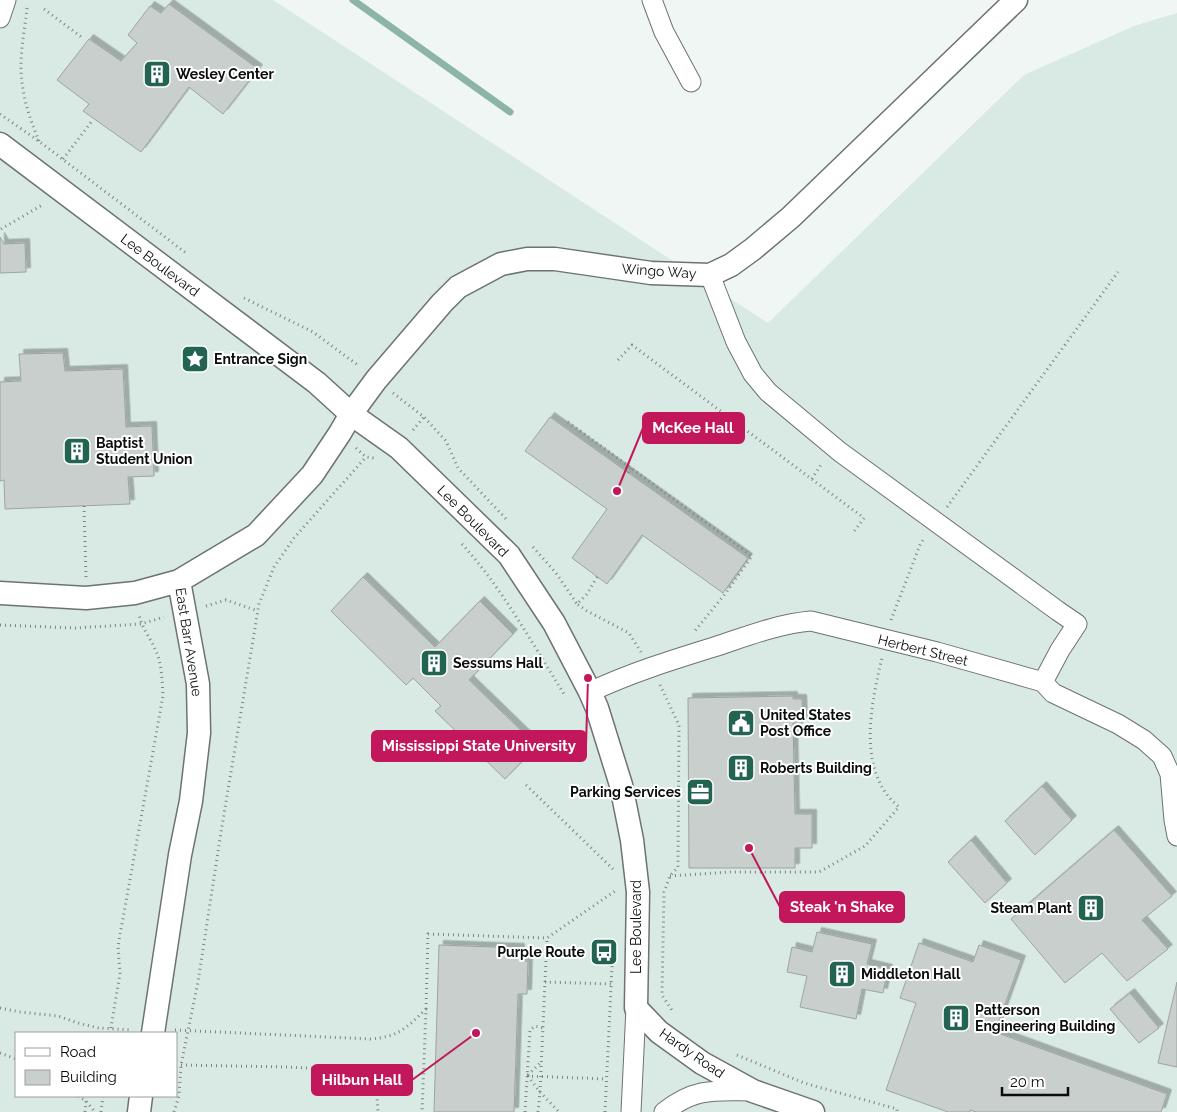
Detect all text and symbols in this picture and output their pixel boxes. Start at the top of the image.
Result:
building icon: Wesley Center [142,59,172,89]
place label: Wesley Center [176,66,274,82]
street label: Lee Boulevard [118,230,202,300]
street label: Wingo Way [621,260,697,282]
place icon: Entrance Sign [180,344,210,374]
place label: Entrance Sign [214,351,307,367]
callout: McKee Hall [643,413,744,443]
text: McKee Hall [652,419,734,437]
place label: Baptist Student Union [96,435,192,467]
building icon: Baptist Student Union [62,436,92,466]
street label: Lee Boulevard [434,482,512,560]
street label: East Barr Avenue [173,586,205,698]
street label: Herbert Street [876,631,970,669]
building icon: Sessums Hall [419,648,449,678]
place label: Sessums Hall [453,655,544,671]
place label: United States Post Office [760,707,851,739]
public building icon: United States Post Office [726,708,756,738]
callout: Mississippi State University [372,731,586,761]
text: Mississippi State University [382,737,577,755]
building icon: Roberts Building [726,753,756,783]
place label: Roberts Building [760,760,872,776]
office icon: Parking Services [685,777,715,807]
place label: Parking Services [570,784,681,800]
street label: Lee Boulevard [628,880,644,974]
callout: Steak 'n Shake [780,892,904,922]
building icon: Steam Plant [1076,893,1106,923]
text: Steak 'n Shake [790,898,894,916]
place label: Steam Plant [991,900,1073,916]
bus stop icon: Purple Route [589,937,619,967]
place label: Purple Route [497,944,586,960]
building icon: Middleton Hall [827,959,857,989]
place label: Middleton Hall [861,966,961,982]
place label: Patterson Engineering Building [975,1002,1115,1034]
building icon: Patterson Engineering Building [941,1003,971,1033]
street label: Hardy Road [656,1025,728,1081]
legend [15,1032,178,1097]
text: Road [60,1043,96,1061]
scale bar [1002,1064,1068,1096]
callout: Hilbun Hall [312,1065,412,1095]
text: Building [60,1068,117,1086]
text: Hilbun Hall [322,1071,402,1089]
text: 20 m [1010,1073,1045,1091]

